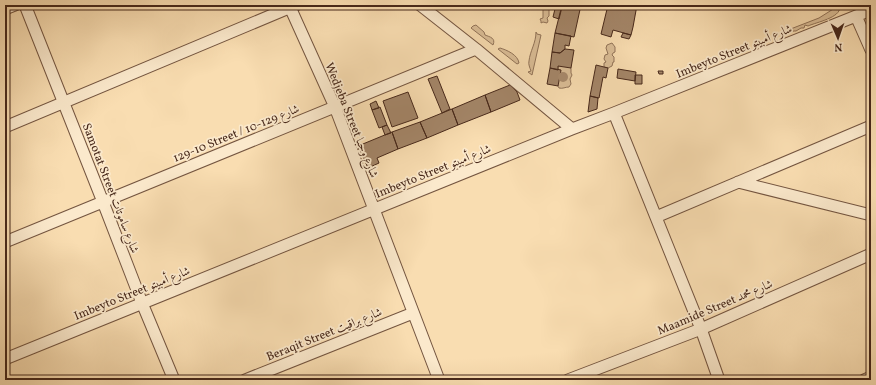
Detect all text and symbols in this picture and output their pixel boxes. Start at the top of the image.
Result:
north arrow [818,18,858,58]
street label: Imbeyto Street شارع أمبيتو [674,20,796,84]
text: N [834,39,843,54]
street label: Wedjeba Street شارع وجبا [319,60,382,181]
street label: 129-10 Street / شارع 129-10 [171,101,303,168]
street label: Samotat Street شارع ساموتات [76,121,142,256]
street label: Imbeyto Street شارع أمبيتو [373,140,495,204]
street label: Imbeyto Street شارع أمبيتو [72,262,194,326]
street label: Maamide Street شارع محمد [655,276,776,341]
street label: Beraqit Street شارع براقيت [264,304,385,367]

